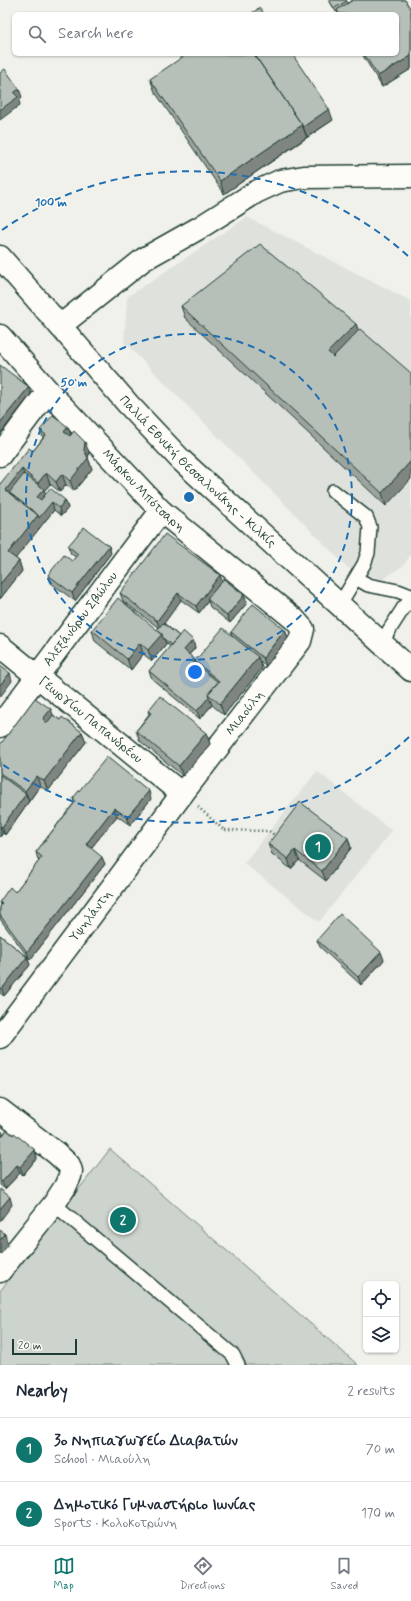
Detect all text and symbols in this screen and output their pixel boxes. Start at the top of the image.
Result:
search box [12,12,399,56]
icon: search [26,23,48,45]
text: Search here [58,24,134,44]
text: 100 m [35,195,68,211]
text: 50 m [61,375,88,391]
street label: Παλιά Εθνική Θεσσαλονίκης - Κιλκίς [116,392,280,551]
street label: Μάρκου Μπότσαρη [98,445,189,536]
centre of rings [182,490,196,504]
street label: Αλεξάνδρου Σβώλου [39,568,121,669]
your location [185,662,205,682]
street label: Γεωργίου Παπανδρέου [35,673,146,767]
street label: Μιαούλη [222,687,268,739]
pin: 1 [305,832,331,862]
street label: Υψηλάντη [66,887,116,945]
pin: 2 [110,1205,136,1235]
map controls [363,1281,399,1353]
button: locate [363,1281,399,1317]
button: layers [363,1317,399,1353]
scale bar [12,1337,77,1356]
text: 20 m [18,1339,41,1353]
text: Nearby [16,1380,68,1402]
text: 2 results [348,1383,395,1400]
text: 3ο Νηπιαγωγείο Διαβατών [54,1431,238,1451]
text: 1 [26,1441,32,1458]
text: 70 m [366,1441,395,1458]
text: School · Μιαούλη [54,1451,151,1468]
text: Δημοτικό Γυμναστήριο Ιωνίας [54,1495,255,1515]
text: 2 [26,1505,32,1522]
text: 170 m [361,1505,395,1522]
text: Sports · Κολοκοτρώνη [54,1515,177,1532]
tab: Map [53,1555,75,1593]
tab: Directions [180,1555,225,1593]
tab: Saved [331,1555,358,1593]

